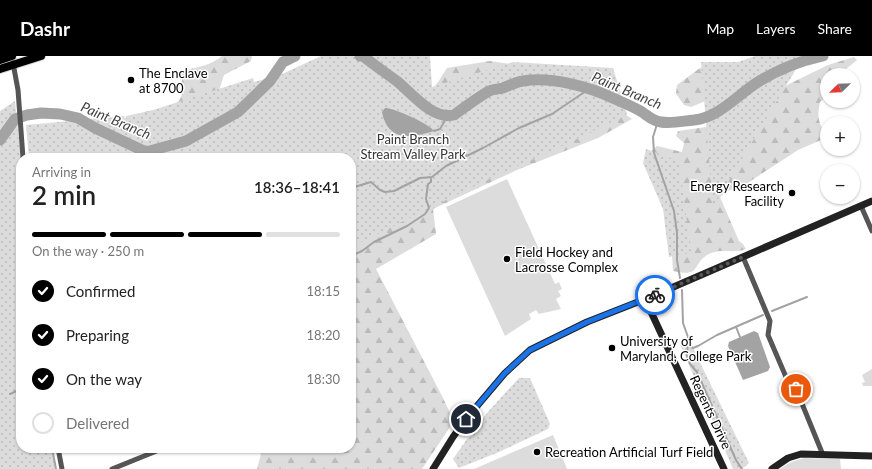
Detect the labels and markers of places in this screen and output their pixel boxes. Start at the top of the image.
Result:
place label: The Enclave at 8700 [139,65,208,96]
marker: The Enclave at 8700 [126,75,136,85]
place label: Energy Research Facility [690,178,784,209]
marker: Energy Research Facility [787,188,797,198]
place label: Field Hockey and Lacrosse Complex [515,244,618,275]
marker: Field Hockey and Lacrosse Complex [502,254,512,264]
place label: University of Maryland, College Park [620,333,752,364]
marker: University of Maryland, College Park [607,343,617,353]
pin [779,372,813,406]
pin [449,402,483,436]
place label: Recreation Artificial Turf Field [545,444,713,460]
marker: Recreation Artificial Turf Field [532,447,542,457]

